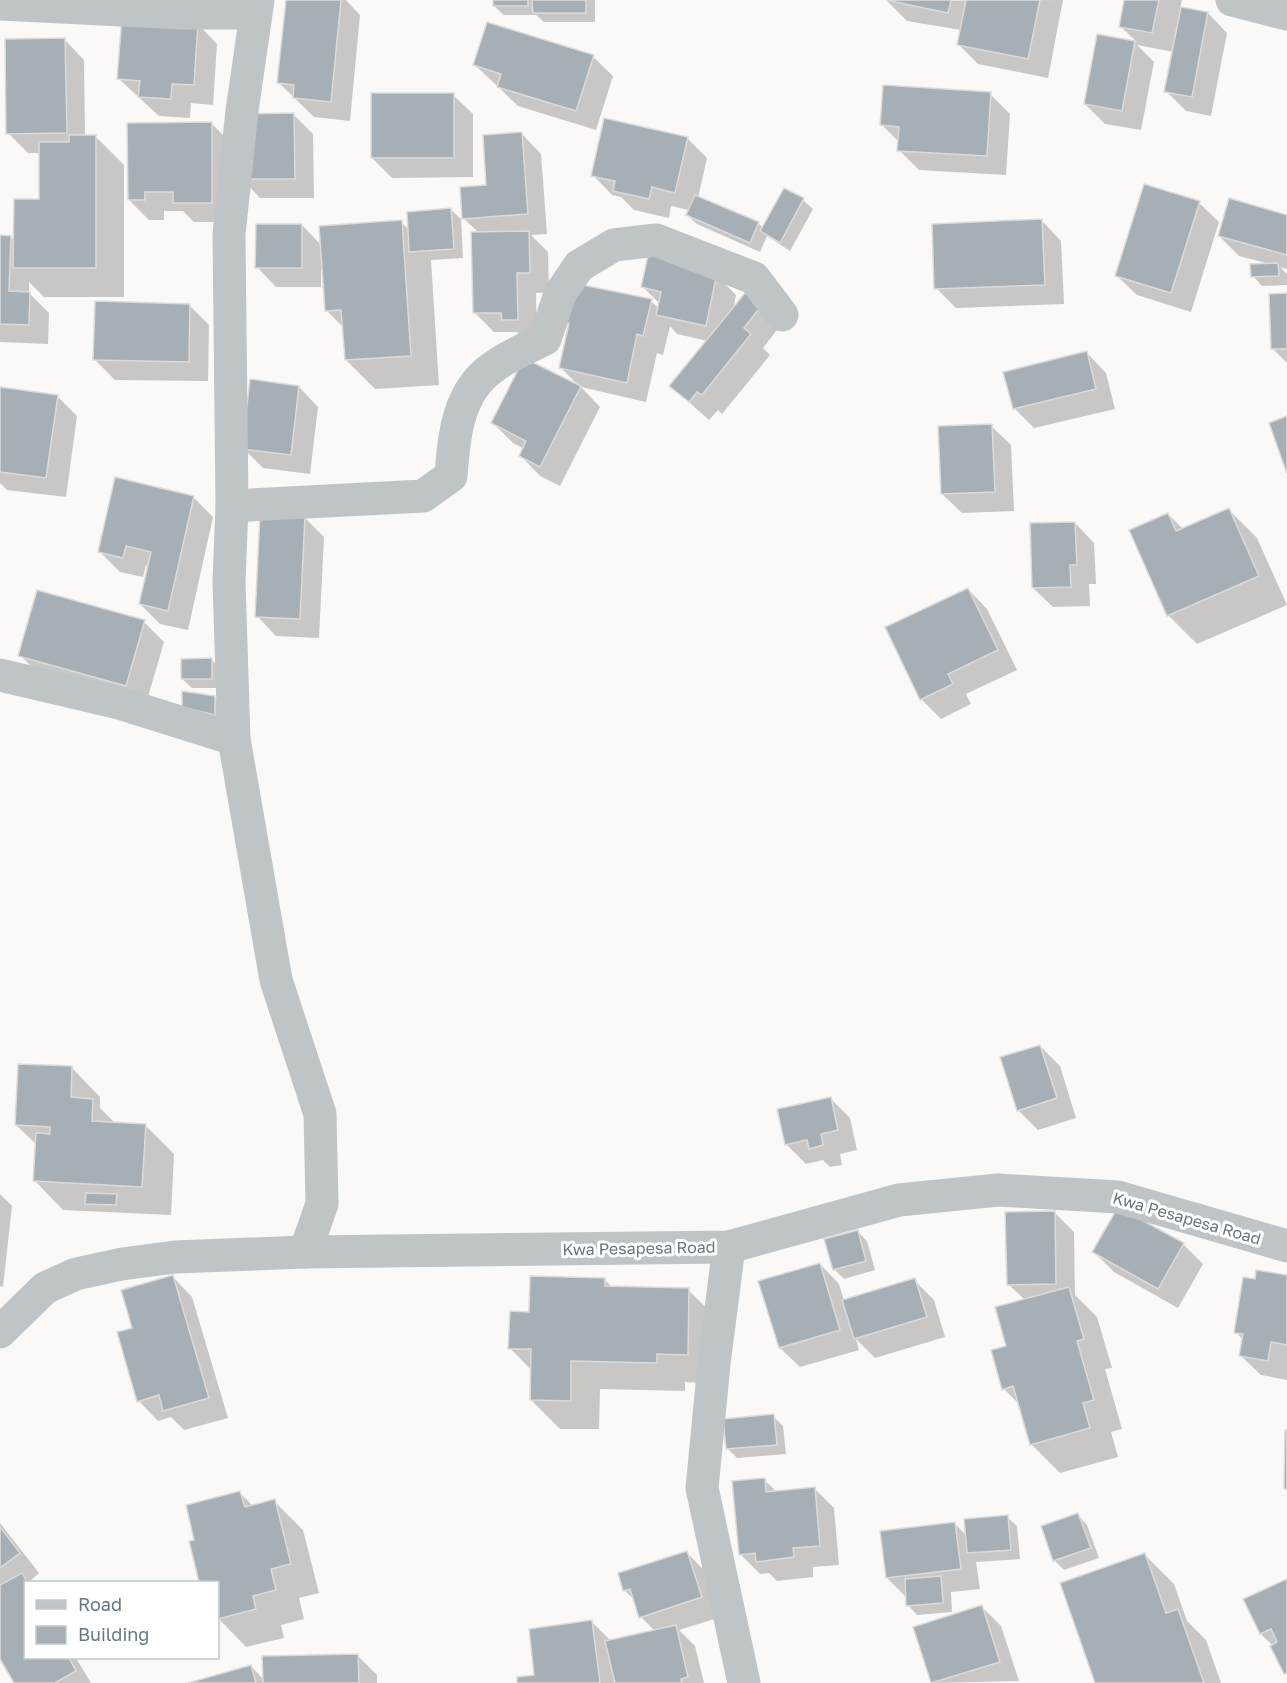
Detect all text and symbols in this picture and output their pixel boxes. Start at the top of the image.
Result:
street label: Kwa Pesapesa Road [1111,1187,1263,1249]
street label: Kwa Pesapesa Road [562,1237,716,1259]
legend [24,1581,219,1659]
text: Road [78,1593,122,1615]
text: Building [78,1623,149,1645]

